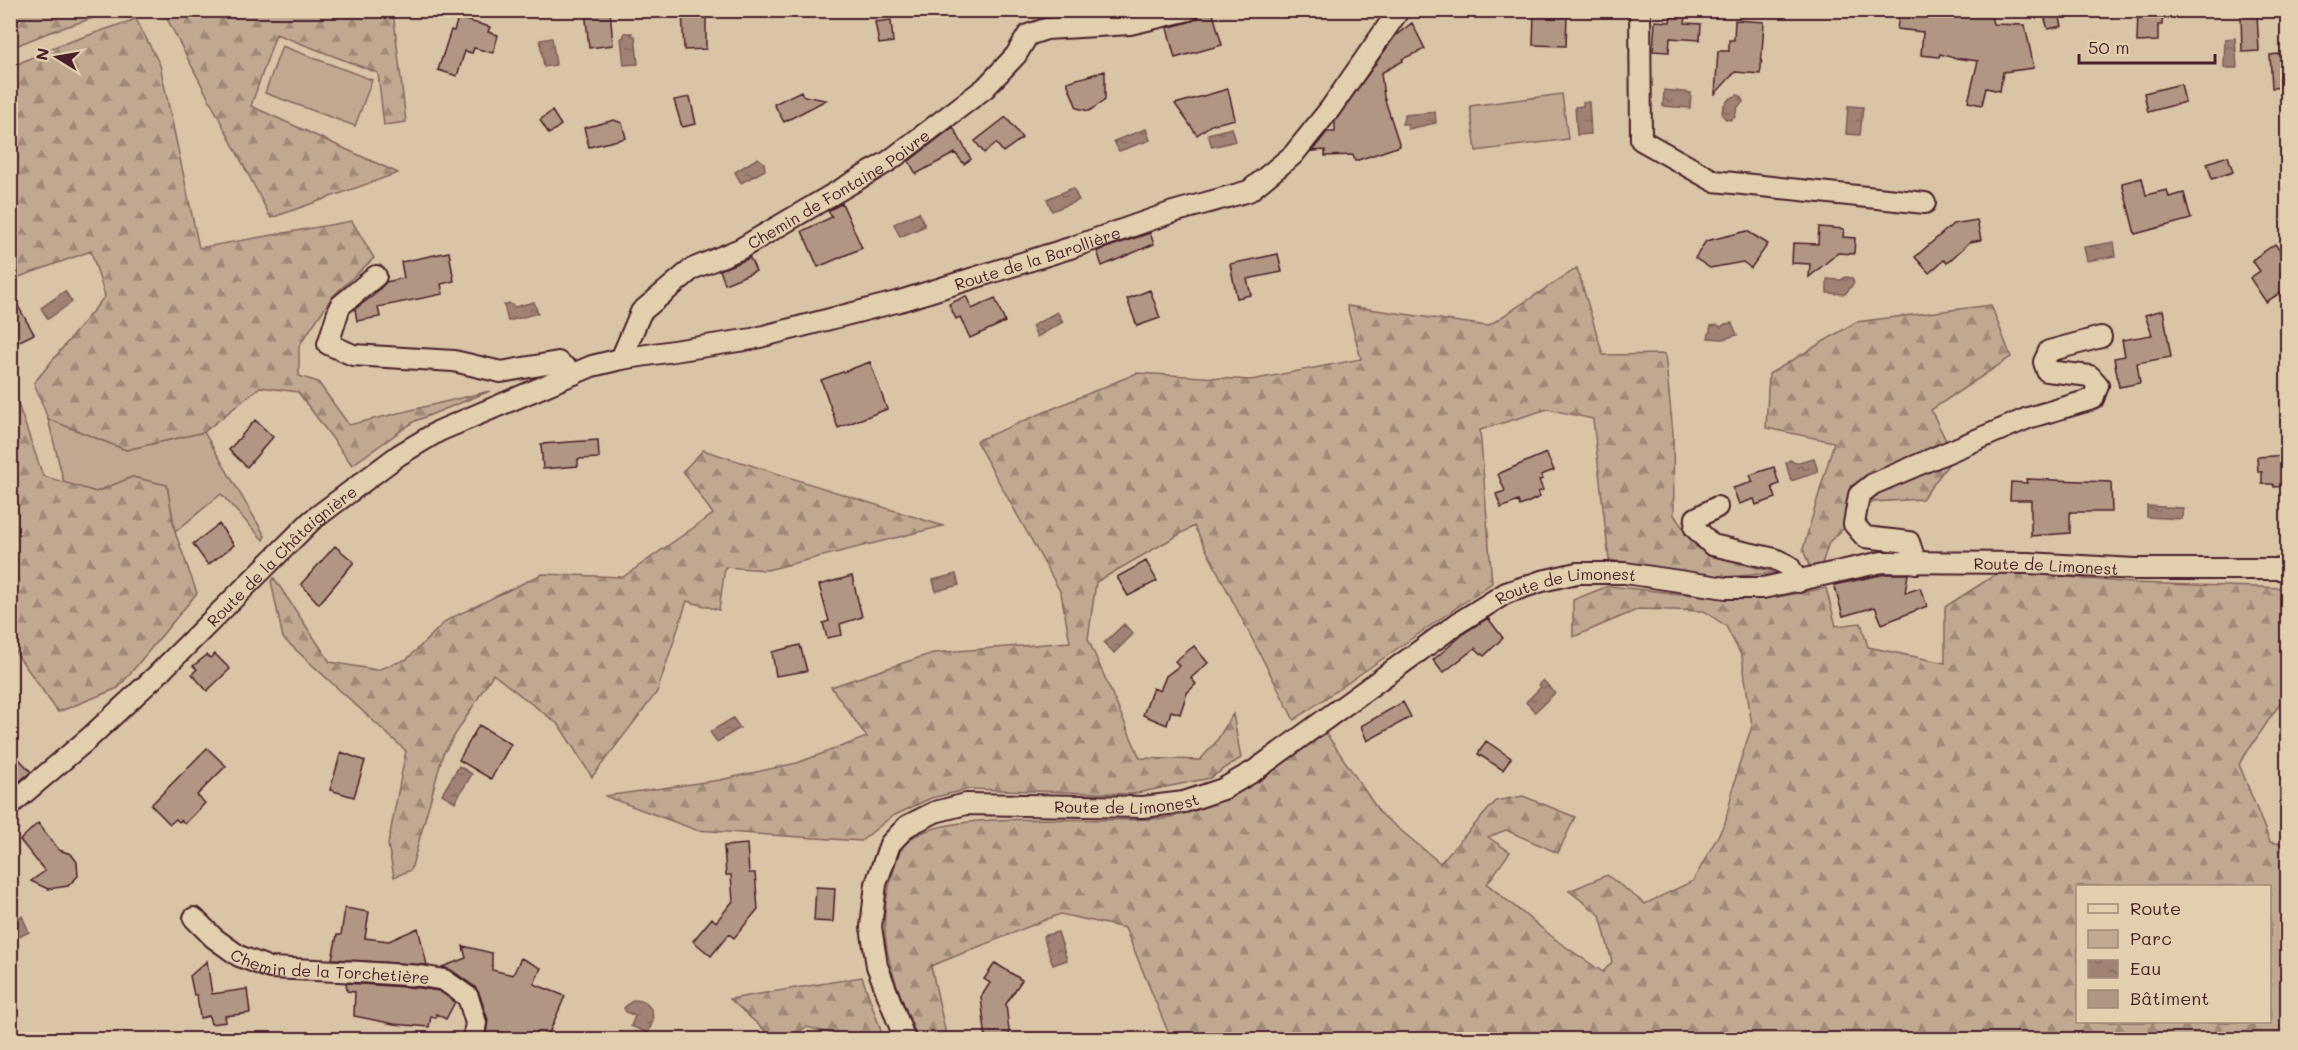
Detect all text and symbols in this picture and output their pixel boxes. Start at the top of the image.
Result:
north arrow [27,27,87,87]
scale bar [2079,27,2216,65]
text: 50 m [2088,35,2130,59]
text: N [30,46,53,62]
street label: Chemin de Fontaine Poivre [743,124,933,253]
street label: Route de la Barollière [952,221,1123,294]
street label: Route de la Châtaignière [202,480,361,630]
street label: Route de Limonest [1973,552,2119,579]
street label: Route de Limonest [1490,562,1638,608]
street label: Route de Limonest [1054,787,1201,818]
legend [2076,885,2271,1023]
text: Route [2130,896,2181,920]
text: Parc [2130,926,2172,950]
street label: Chemin de la Torchetière [227,943,432,988]
text: Eau [2130,956,2161,980]
text: Bâtiment [2130,986,2209,1010]

